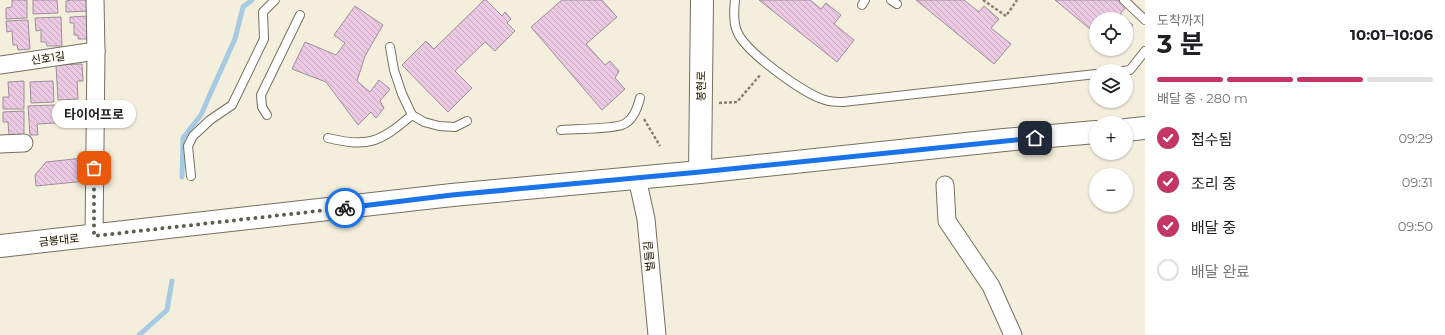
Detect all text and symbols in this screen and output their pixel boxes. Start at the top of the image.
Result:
map controls [1089,12,1133,212]
button: locate [1089,12,1133,56]
text: 도착까지 [1157,12,1205,28]
text: 10:01–10:06 [1350,25,1433,44]
text: 3 분 [1157,28,1204,60]
street label: 신호1길 [30,49,66,67]
button: layers [1089,64,1133,108]
street label: 봉현로 [694,71,708,101]
text: 배달 중 · 280 m [1157,90,1248,106]
callout: 타이어프로 [52,100,136,128]
text: 타이어프로 [64,106,124,122]
button: + [1089,116,1133,160]
pin [1018,121,1052,155]
icon: home [1024,127,1046,149]
icon: check [1157,127,1179,149]
text: 접수됨 [1191,130,1232,149]
text: 09:29 [1398,130,1433,146]
pin [77,151,111,185]
icon: bag [83,157,105,179]
button: − [1089,168,1133,212]
icon: check [1157,171,1179,193]
text: 조리 중 [1191,174,1236,193]
text: 09:31 [1402,174,1433,190]
courier [325,188,365,228]
icon: bike [334,197,356,219]
icon: check [1157,215,1179,237]
text: 배달 중 [1191,218,1236,237]
text: 09:50 [1398,218,1433,234]
street label: 금봉대로 [38,231,80,249]
street label: 벌들길 [640,240,658,272]
text: 배달 완료 [1191,262,1250,281]

